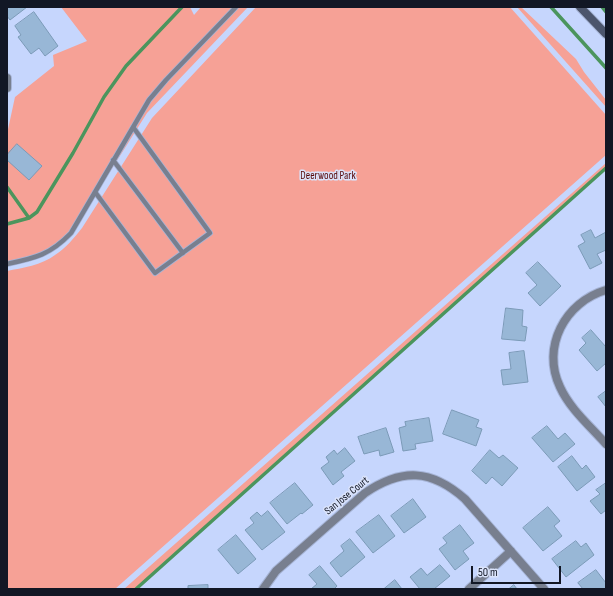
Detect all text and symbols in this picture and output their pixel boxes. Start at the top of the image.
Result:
park label: Deerwood Park [300,169,356,183]
street label: San Jose Court [322,474,372,518]
scale bar [473,558,563,584]
text: 50 m [478,565,498,580]

